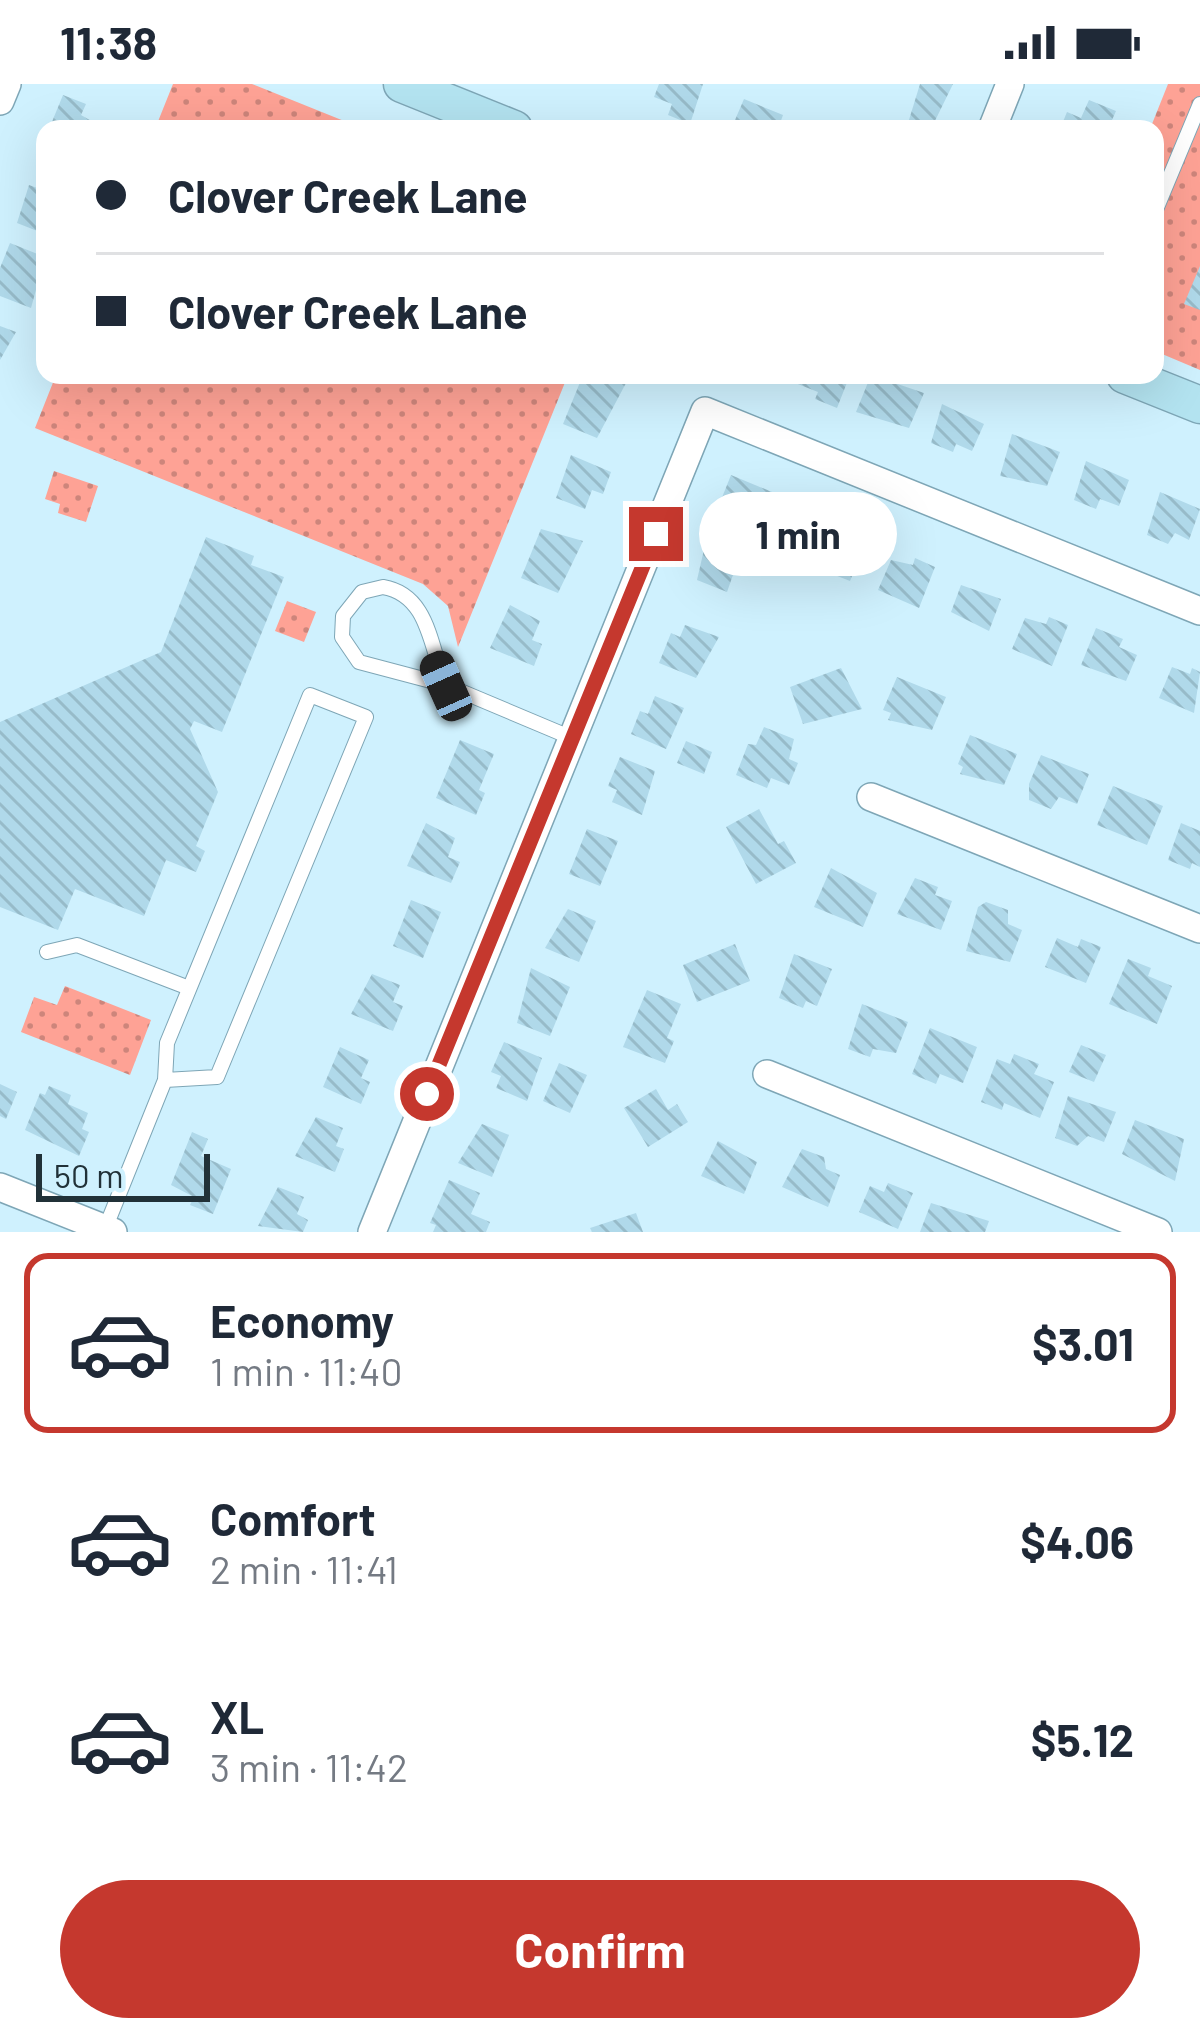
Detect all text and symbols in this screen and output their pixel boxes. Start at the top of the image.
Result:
text: 11:38 [60,15,157,69]
text: Clover Creek Lane [168,168,528,222]
text: Clover Creek Lane [168,284,528,338]
callout: 1 min [698,492,896,576]
route end [629,507,683,561]
text: 1 min [755,510,841,557]
car [415,646,477,726]
route start [400,1067,454,1121]
scale bar [36,1148,210,1201]
text: 50 m [54,1155,124,1195]
icon: car [66,1289,174,1397]
text: Economy [210,1293,394,1347]
text: $3.01 [1032,1316,1134,1370]
text: 1 min · 11:40 [210,1347,403,1394]
icon: car [66,1487,174,1595]
text: Comfort [210,1491,376,1545]
text: $4.06 [1020,1514,1134,1568]
text: 2 min · 11:41 [210,1545,398,1592]
icon: car [66,1685,174,1793]
text: XL [210,1689,264,1743]
text: $5.12 [1031,1712,1134,1766]
text: 3 min · 11:42 [210,1743,408,1790]
button: Confirm [60,1880,1140,2018]

